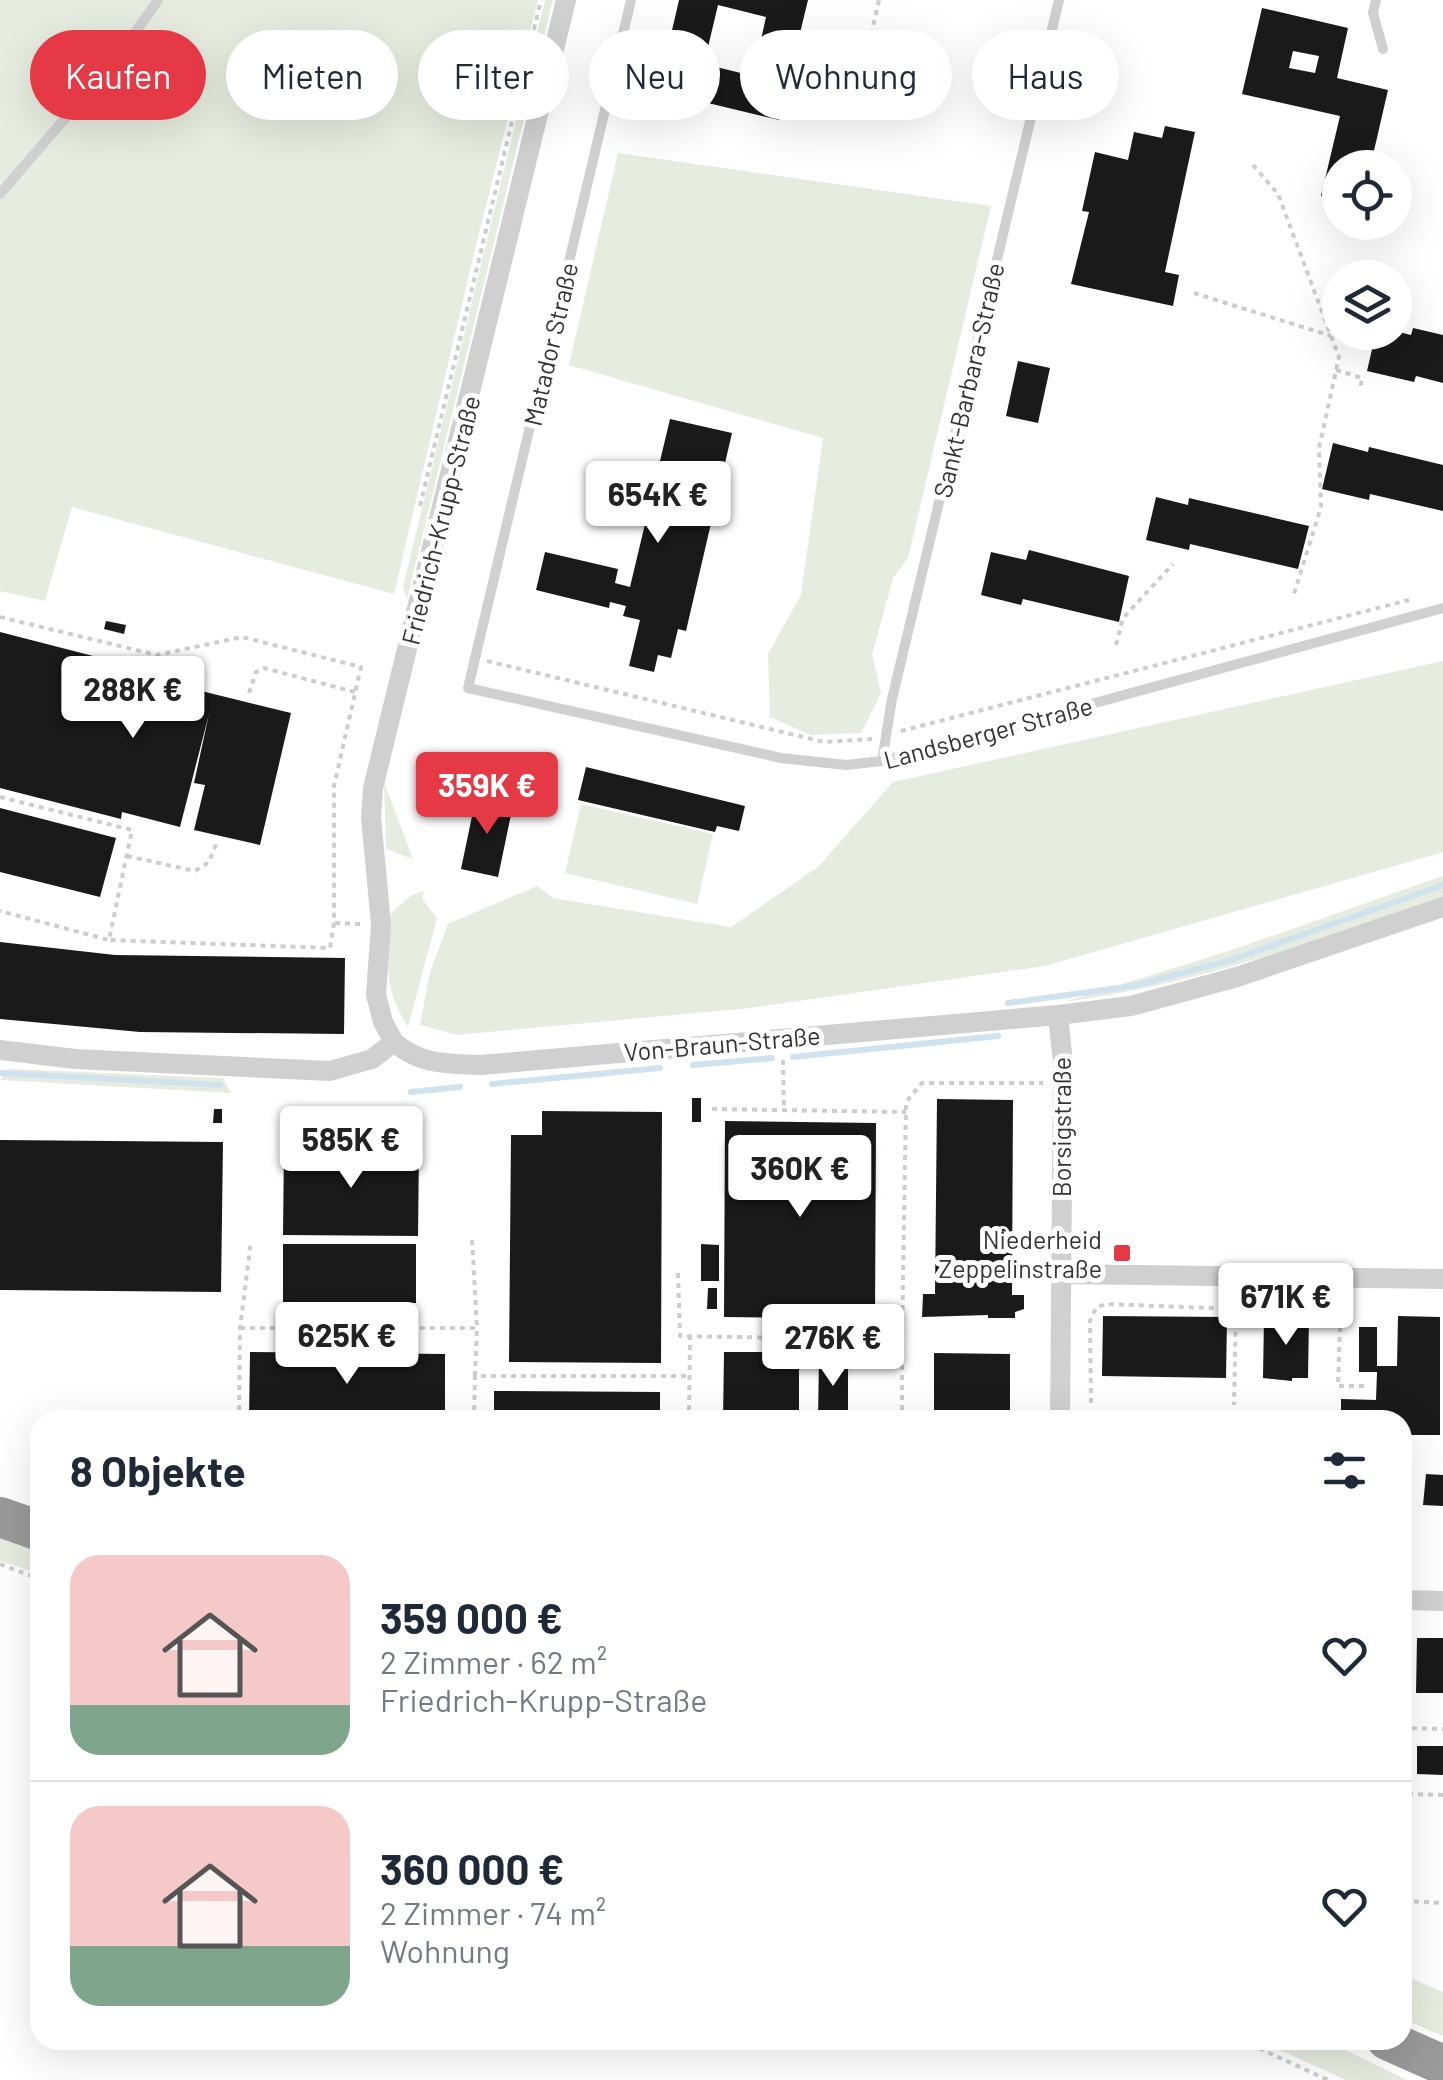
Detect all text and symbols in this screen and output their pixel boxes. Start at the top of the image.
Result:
chip: Kaufen [30,30,206,120]
chip: Mieten [226,30,398,120]
chip: Filter [418,30,569,120]
chip: Neu [589,30,720,120]
chip: Wohnung [740,30,952,120]
chip: Haus [972,30,1119,120]
map controls [1322,150,1412,350]
button: locate [1322,150,1412,240]
street label: Matador Straße [517,259,583,429]
street label: Sankt-Barbara-Straße [926,260,1010,500]
button: layers [1322,260,1412,350]
street label: Friedrich-Krupp-Straße [395,392,485,648]
pin: 654K € [577,461,739,546]
text: 654K € [608,474,708,512]
pin: 288K € [52,656,214,741]
text: 288K € [83,669,183,707]
street label: Landsberger Straße [880,690,1096,774]
pin: 359K € [406,752,568,837]
text: 359K € [438,765,536,803]
street label: Von-Braun-Straße [623,1019,821,1067]
street label: Borsigstraße [1046,1057,1076,1197]
pin: 585K € [270,1106,432,1191]
text: 585K € [302,1119,400,1157]
pin: 360K € [719,1135,881,1220]
text: 360K € [750,1148,850,1186]
place label: Niederheid Zeppelinstraße [938,1224,1102,1283]
marker: Niederheid Zeppelinstraße [1111,1242,1133,1264]
pin: 671K € [1205,1263,1367,1348]
text: 671K € [1240,1276,1332,1314]
pin: 625K € [266,1302,428,1387]
pin: 276K € [752,1304,914,1389]
text: 625K € [297,1315,397,1353]
text: 276K € [784,1317,882,1355]
icon: filters [1317,1443,1372,1498]
text: 8 Objekte [70,1445,246,1495]
text: 359 000 € [380,1592,563,1642]
icon: home [150,1595,270,1715]
icon: heart [1317,1628,1372,1683]
text: 2 Zimmer · 62 m² [380,1642,607,1680]
text: Friedrich-Krupp-Straße [380,1680,707,1718]
text: 360 000 € [380,1843,564,1893]
icon: home [150,1846,270,1966]
icon: heart [1317,1879,1372,1934]
text: 2 Zimmer · 74 m² [380,1893,606,1931]
text: Wohnung [380,1931,510,1969]

